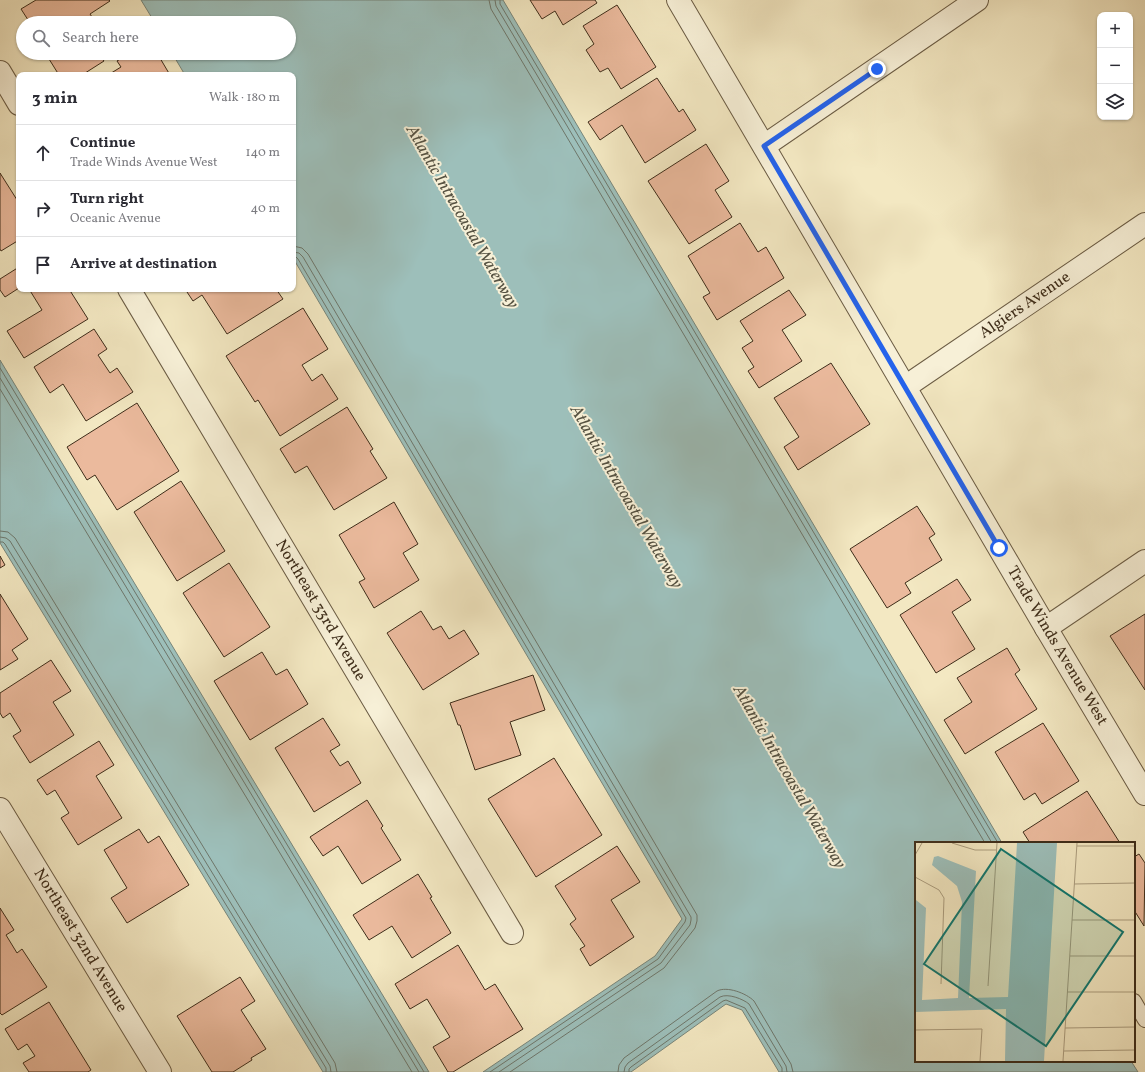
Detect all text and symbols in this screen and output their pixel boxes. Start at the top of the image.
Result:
map controls [1097,12,1133,120]
button: + [1097,12,1133,48]
search box [16,16,296,60]
icon: search [30,27,52,49]
text: Search here [62,28,139,49]
button: − [1097,48,1133,84]
route end [868,60,886,78]
button: layers [1097,84,1133,120]
text: 3 min [32,87,78,110]
text: Walk · 180 m [209,89,280,107]
water label: Atlantic Intracoastal Waterway [399,120,524,313]
text: Continue [70,133,135,154]
icon: ahead [32,142,54,164]
text: 140 m [246,144,280,162]
text: Trade Winds Avenue West [70,154,218,172]
text: Turn right [70,189,144,210]
icon: right [32,198,54,220]
text: 40 m [251,200,280,218]
text: Oceanic Avenue [70,210,161,228]
icon: arrive [32,254,54,276]
text: Arrive at destination [70,254,217,275]
street label: Algiers Avenue [975,267,1075,344]
water label: Atlantic Intracoastal Waterway [563,400,688,593]
street label: Northeast 33rd Avenue [270,536,371,685]
route start [990,539,1008,557]
street label: Trade Winds Avenue West [1001,562,1113,730]
water label: Atlantic Intracoastal Waterway [726,680,851,873]
inset map [915,842,1135,1062]
street label: Northeast 32nd Avenue [28,865,132,1017]

